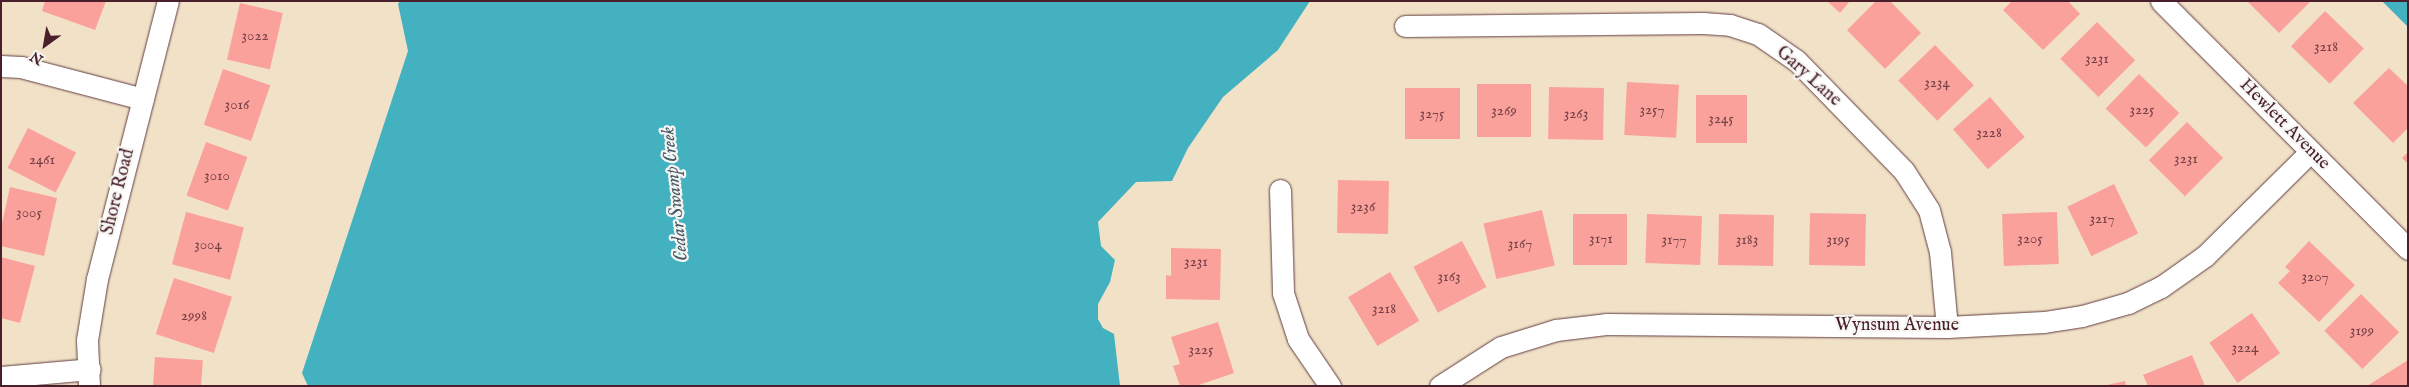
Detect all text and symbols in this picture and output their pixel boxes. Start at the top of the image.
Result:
north arrow [20,20,70,70]
house number: 3022 [241,27,269,45]
house number: 3218 [2314,38,2338,56]
street label: Gary Lane [1771,42,1845,112]
text: N [27,47,47,69]
house number: 3231 [2085,50,2109,68]
house number: 3234 [1924,74,1950,92]
street label: Hewlett Avenue [2234,75,2334,175]
house number: 3016 [225,96,249,114]
house number: 3257 [1639,101,1665,119]
house number: 3225 [2129,101,2155,119]
house number: 3269 [1491,102,1517,120]
house number: 3275 [1420,105,1444,123]
house number: 3263 [1564,105,1588,123]
house number: 3245 [1708,110,1734,128]
house number: 3228 [1976,124,2002,142]
water label: Cedar Swamp Creek [658,126,694,262]
street label: Shore Road [98,147,140,237]
house number: 3231 [2174,150,2198,168]
house number: 2461 [29,151,55,169]
house number: 3010 [204,167,230,185]
house number: 3236 [1351,198,1375,216]
house number: 3005 [16,204,42,222]
house number: 3217 [2089,210,2115,228]
house number: 3171 [1589,230,1613,248]
house number: 3205 [2017,230,2043,248]
house number: 3177 [1661,231,1687,249]
house number: 3183 [1736,231,1758,249]
house number: 3195 [1826,231,1850,249]
house number: 3167 [1508,235,1532,253]
house number: 3004 [194,236,222,254]
house number: 3231 [1184,253,1208,271]
house number: 3163 [1437,268,1461,286]
house number: 3207 [2301,268,2329,286]
house number: 3218 [1372,300,1396,318]
house number: 2998 [181,307,207,325]
street label: Wynsum Avenue [1835,315,1959,337]
house number: 3199 [2350,322,2374,340]
house number: 3224 [2231,339,2259,357]
house number: 3225 [1188,341,1214,359]

